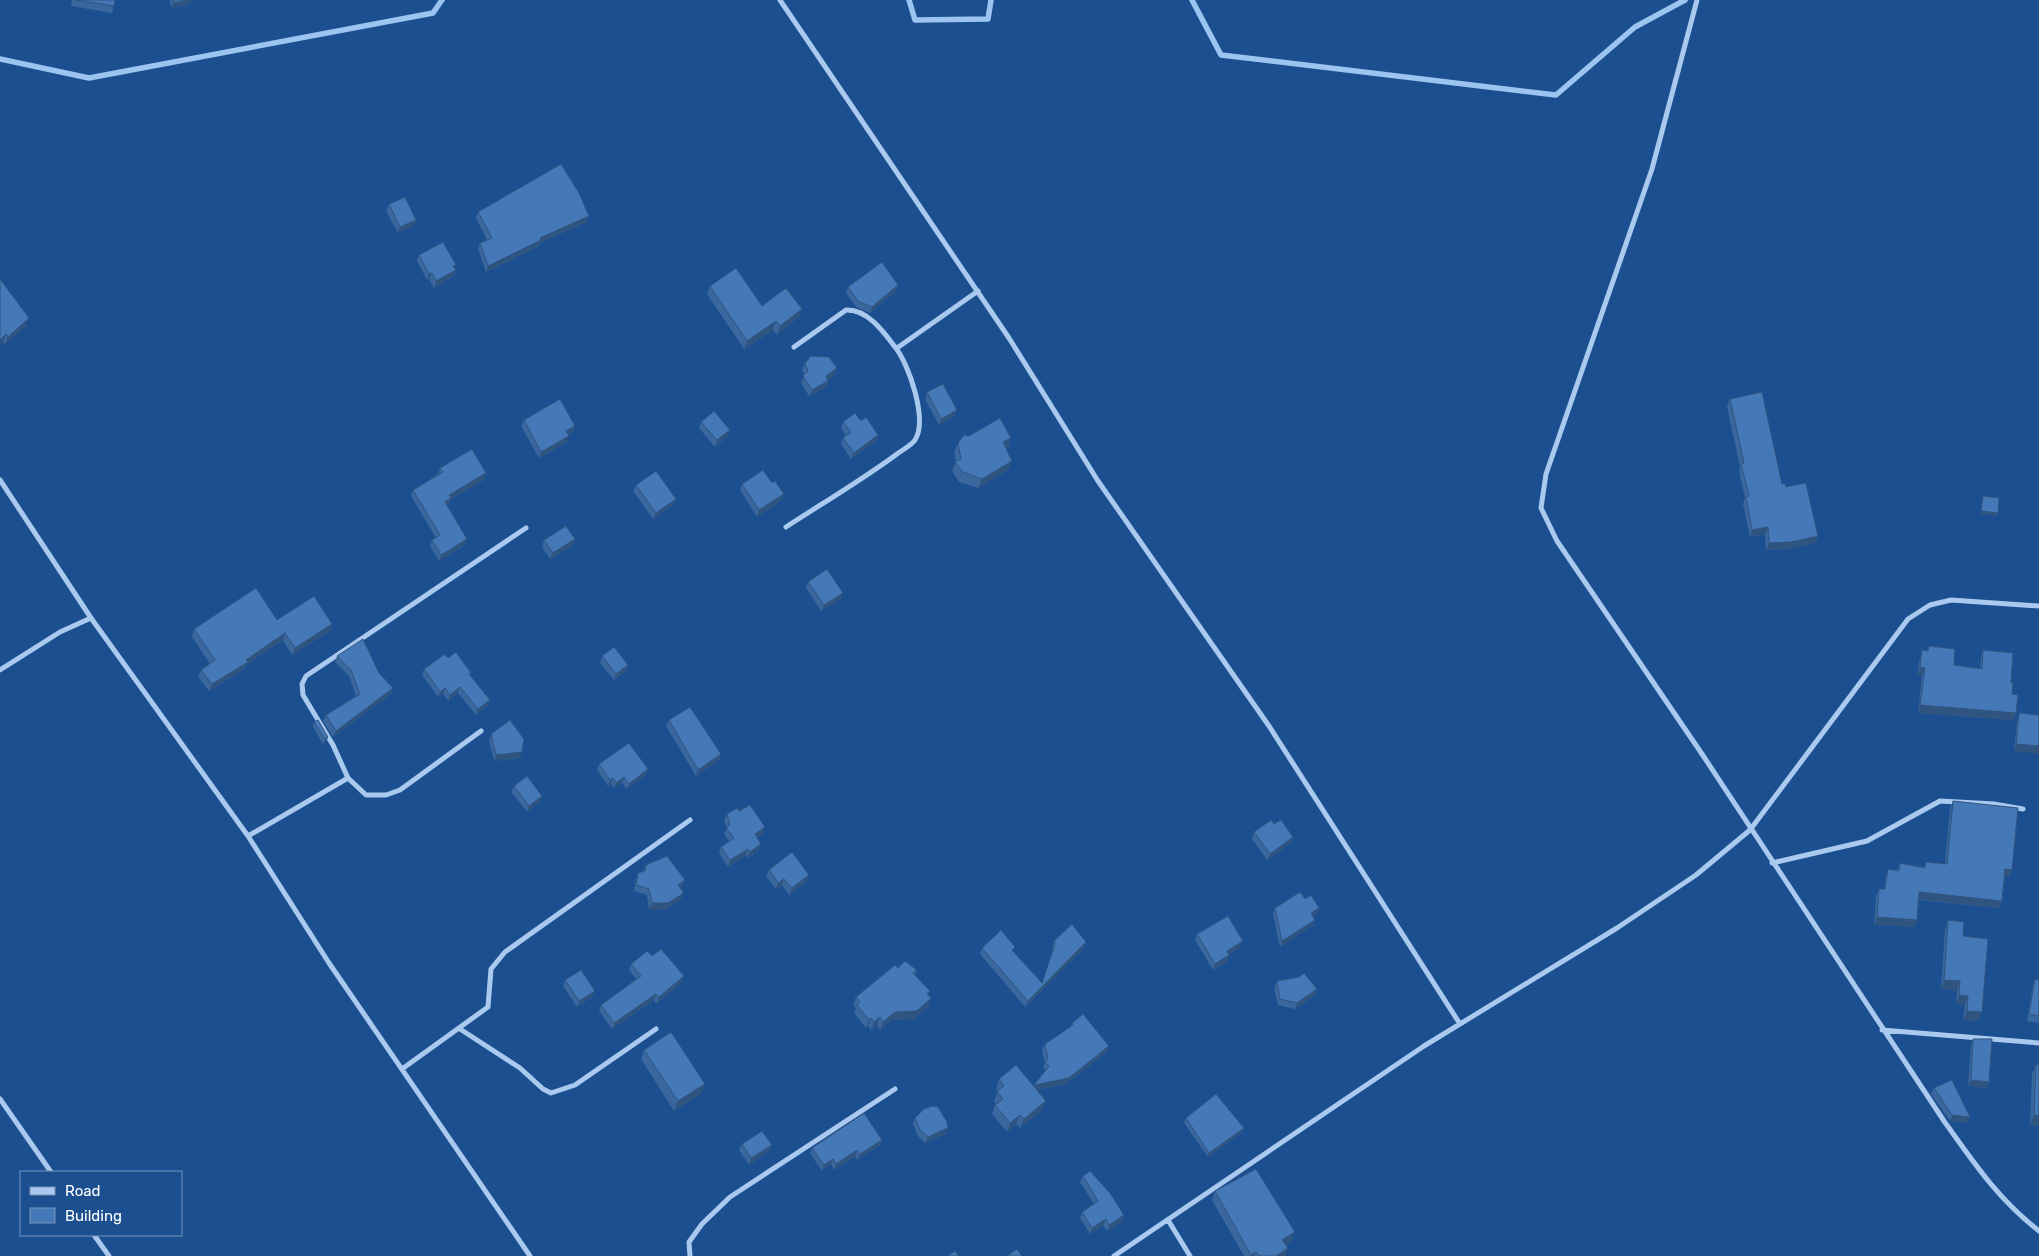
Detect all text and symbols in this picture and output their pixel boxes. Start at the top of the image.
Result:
legend [20,1171,182,1236]
text: Road [65,1182,101,1200]
text: Building [65,1207,122,1225]

